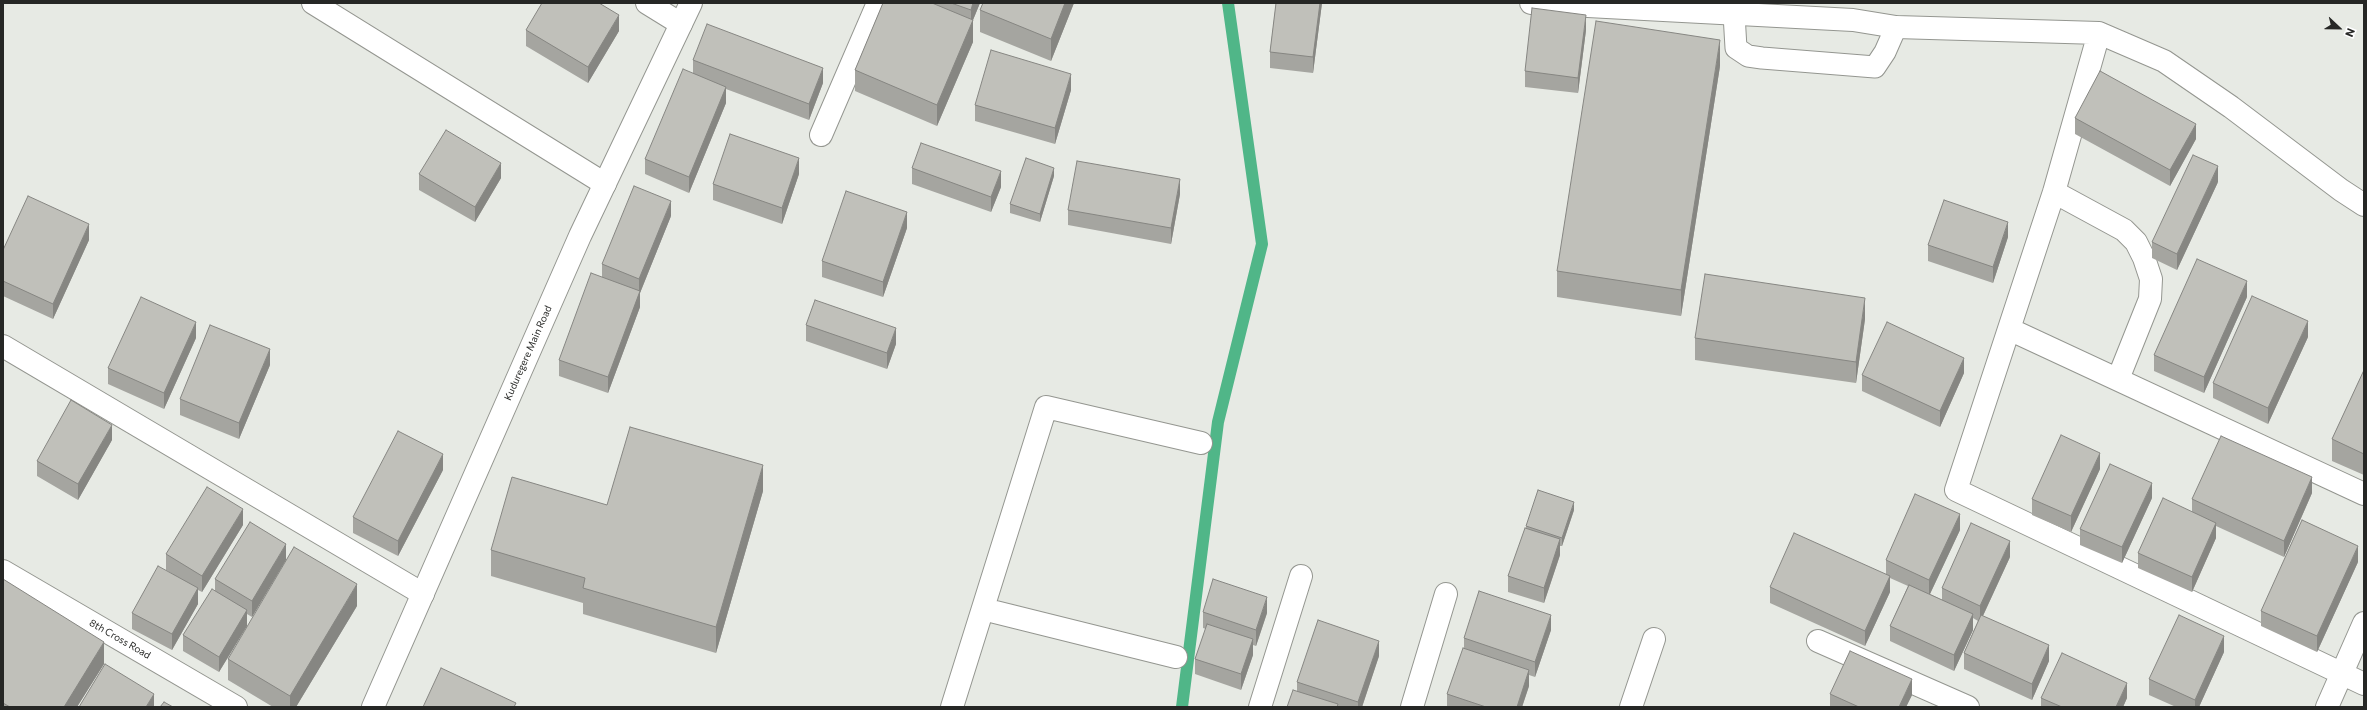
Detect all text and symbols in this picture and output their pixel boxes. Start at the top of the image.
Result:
north arrow [2319,8,2359,48]
text: N [2343,26,2358,39]
street label: Kuduregere Main Road [502,304,554,402]
street label: 8th Cross Road [87,617,153,661]

